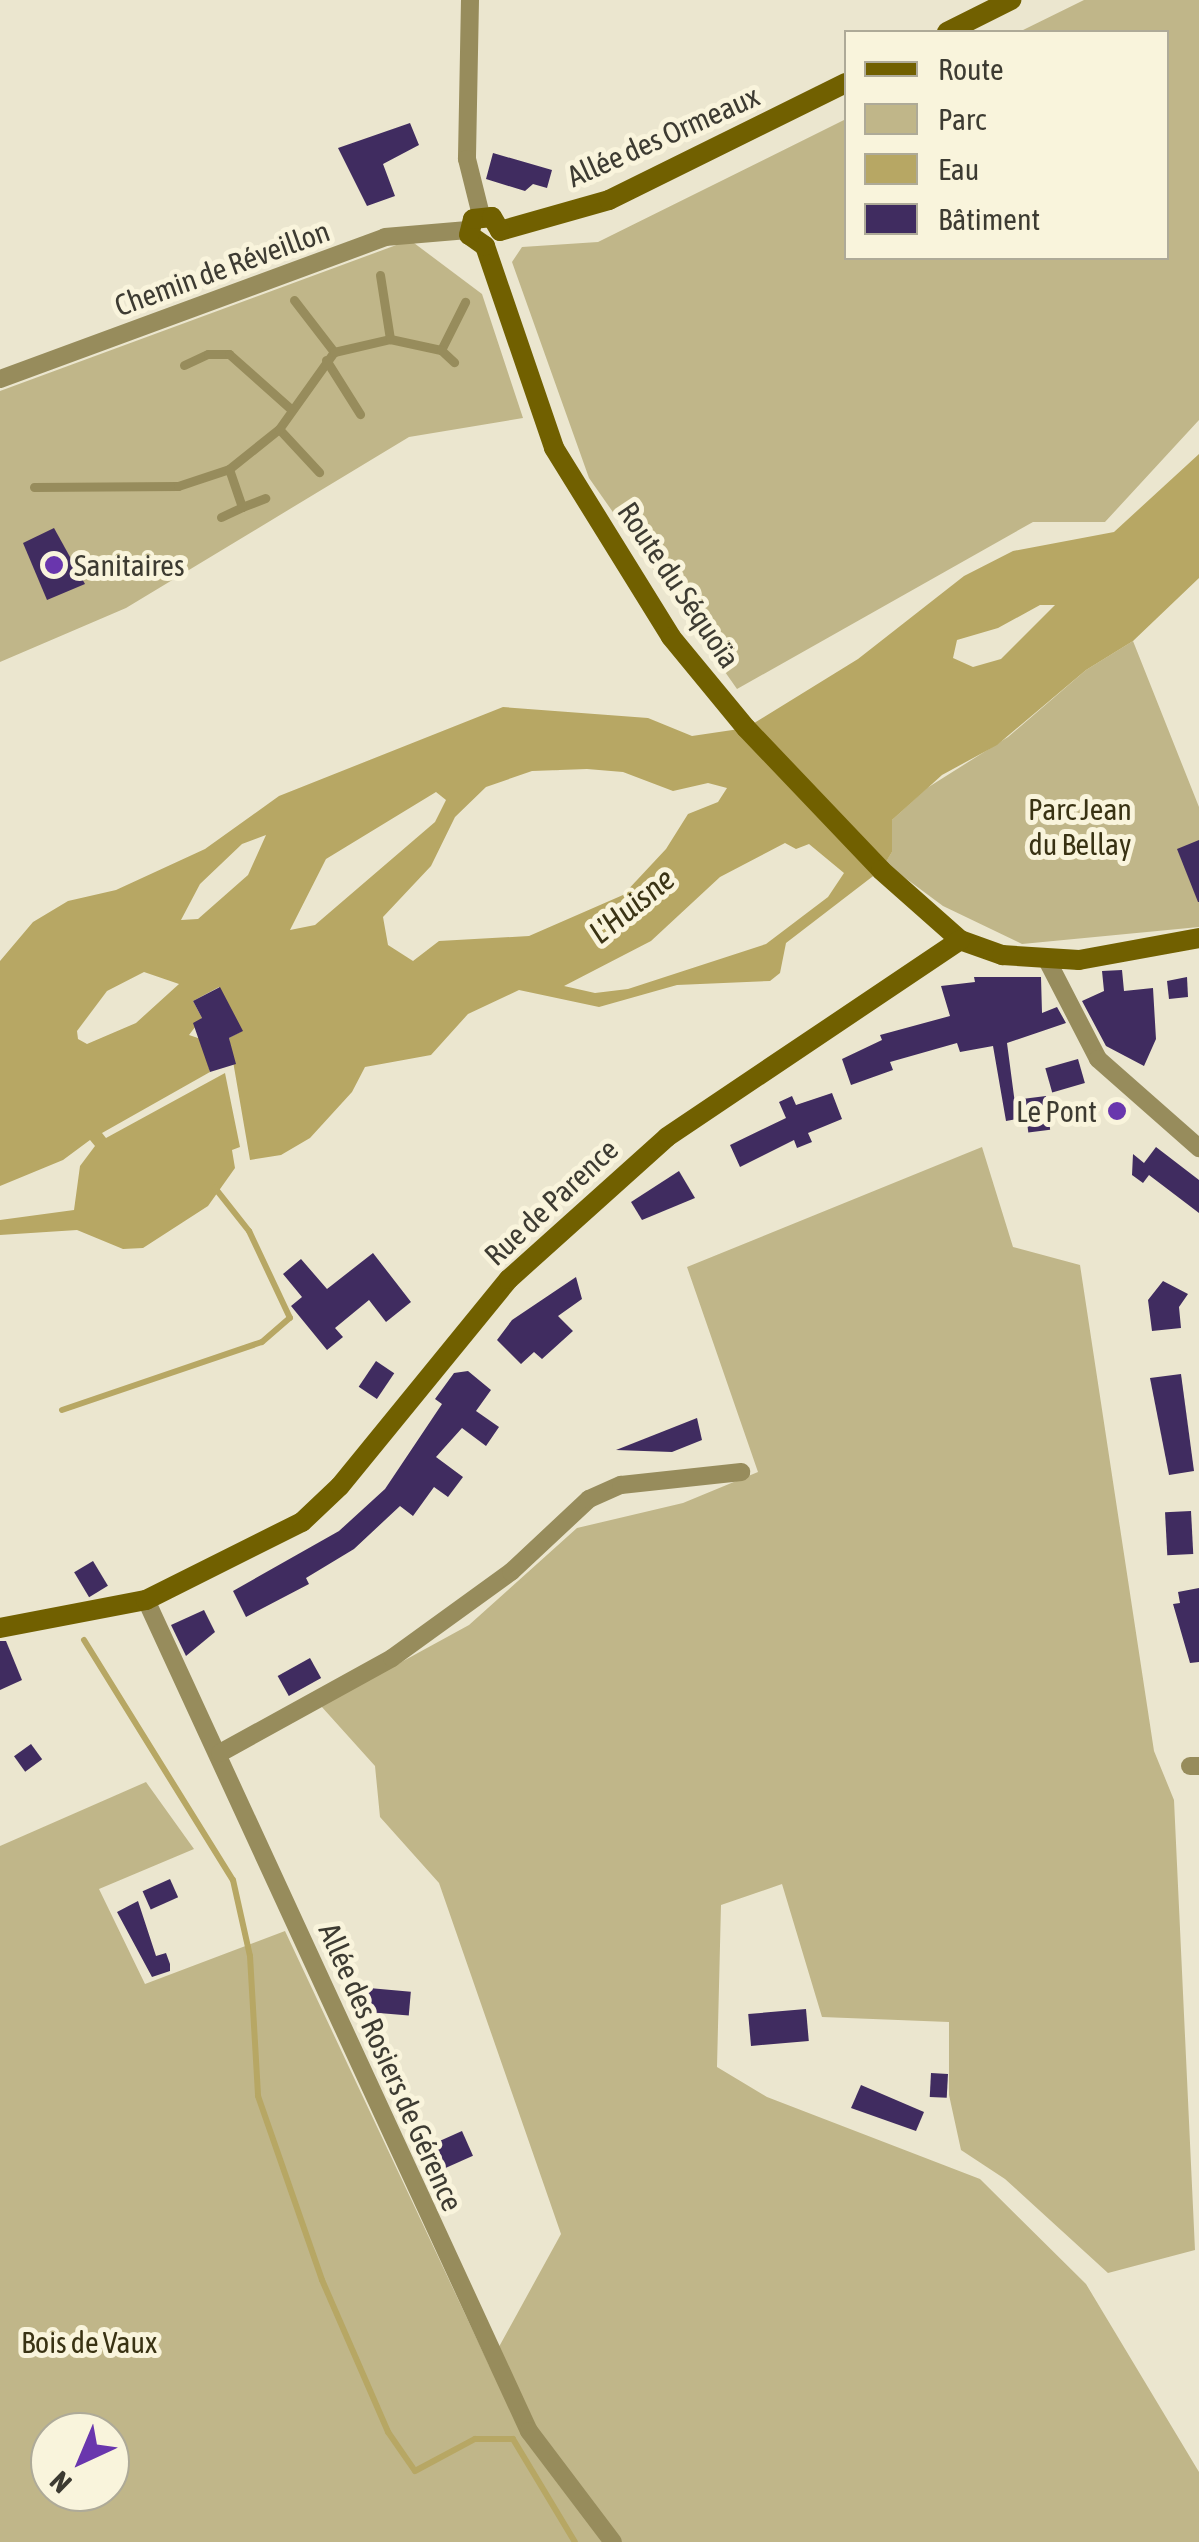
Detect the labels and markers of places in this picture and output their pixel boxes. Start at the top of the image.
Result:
place label: Sanitaires [74,547,185,583]
marker: Sanitaires [43,554,65,576]
place label: Le Pont [1016,1093,1097,1129]
marker: Le Pont [1106,1100,1128,1122]

